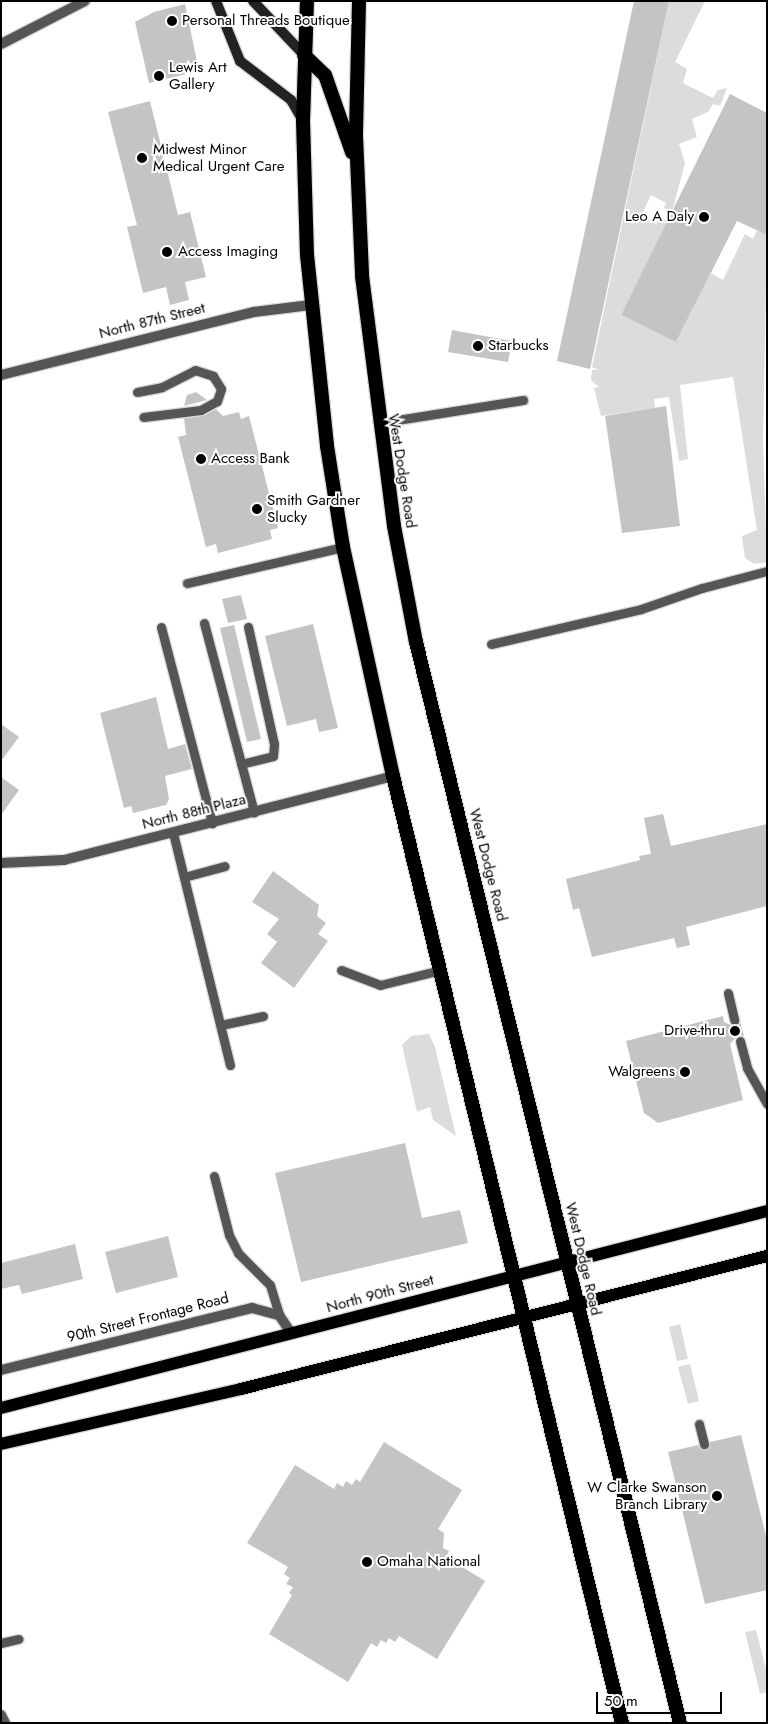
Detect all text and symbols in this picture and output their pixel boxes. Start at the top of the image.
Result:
place label: Personal Threads Boutique [182,12,350,30]
marker: Personal Threads Boutique [166,15,178,27]
place label: Lewis Art Gallery [169,58,227,93]
marker: Lewis Art Gallery [153,70,165,82]
place label: Midwest Minor Medical Urgent Care [153,140,284,175]
marker: Midwest Minor Medical Urgent Care [135,151,149,165]
place label: Leo A Daly [625,208,694,226]
marker: Leo A Daly [698,211,710,223]
place label: Access Imaging [178,243,278,261]
marker: Access Imaging [160,245,174,259]
street label: North 87th Street [97,299,207,343]
place label: Starbucks [488,337,548,355]
marker: Starbucks [472,340,484,352]
street label: West Dodge Road [384,413,420,529]
place label: Access Bank [211,450,290,468]
marker: Access Bank [195,453,207,465]
place label: Smith Gardner Slucky [267,491,360,526]
marker: Smith Gardner Slucky [251,503,263,515]
street label: North 88th Plaza [140,790,248,834]
street label: West Dodge Road [465,807,511,923]
place label: Drive-thru [664,1022,725,1040]
marker: Drive-thru [729,1025,741,1037]
place label: Walgreens [608,1063,675,1081]
marker: Walgreens [679,1066,691,1078]
street label: West Dodge Road [561,1201,605,1317]
street label: North 90th Street [324,1271,436,1317]
street label: 90th Street Frontage Road [65,1289,231,1347]
place label: W Clarke Swanson Branch Library [587,1478,707,1513]
marker: W Clarke Swanson Branch Library [711,1490,723,1502]
place label: Omaha National [377,1553,480,1571]
marker: Omaha National [361,1556,373,1568]
scale bar [598,1682,724,1714]
text: 50 m [604,1690,638,1712]

